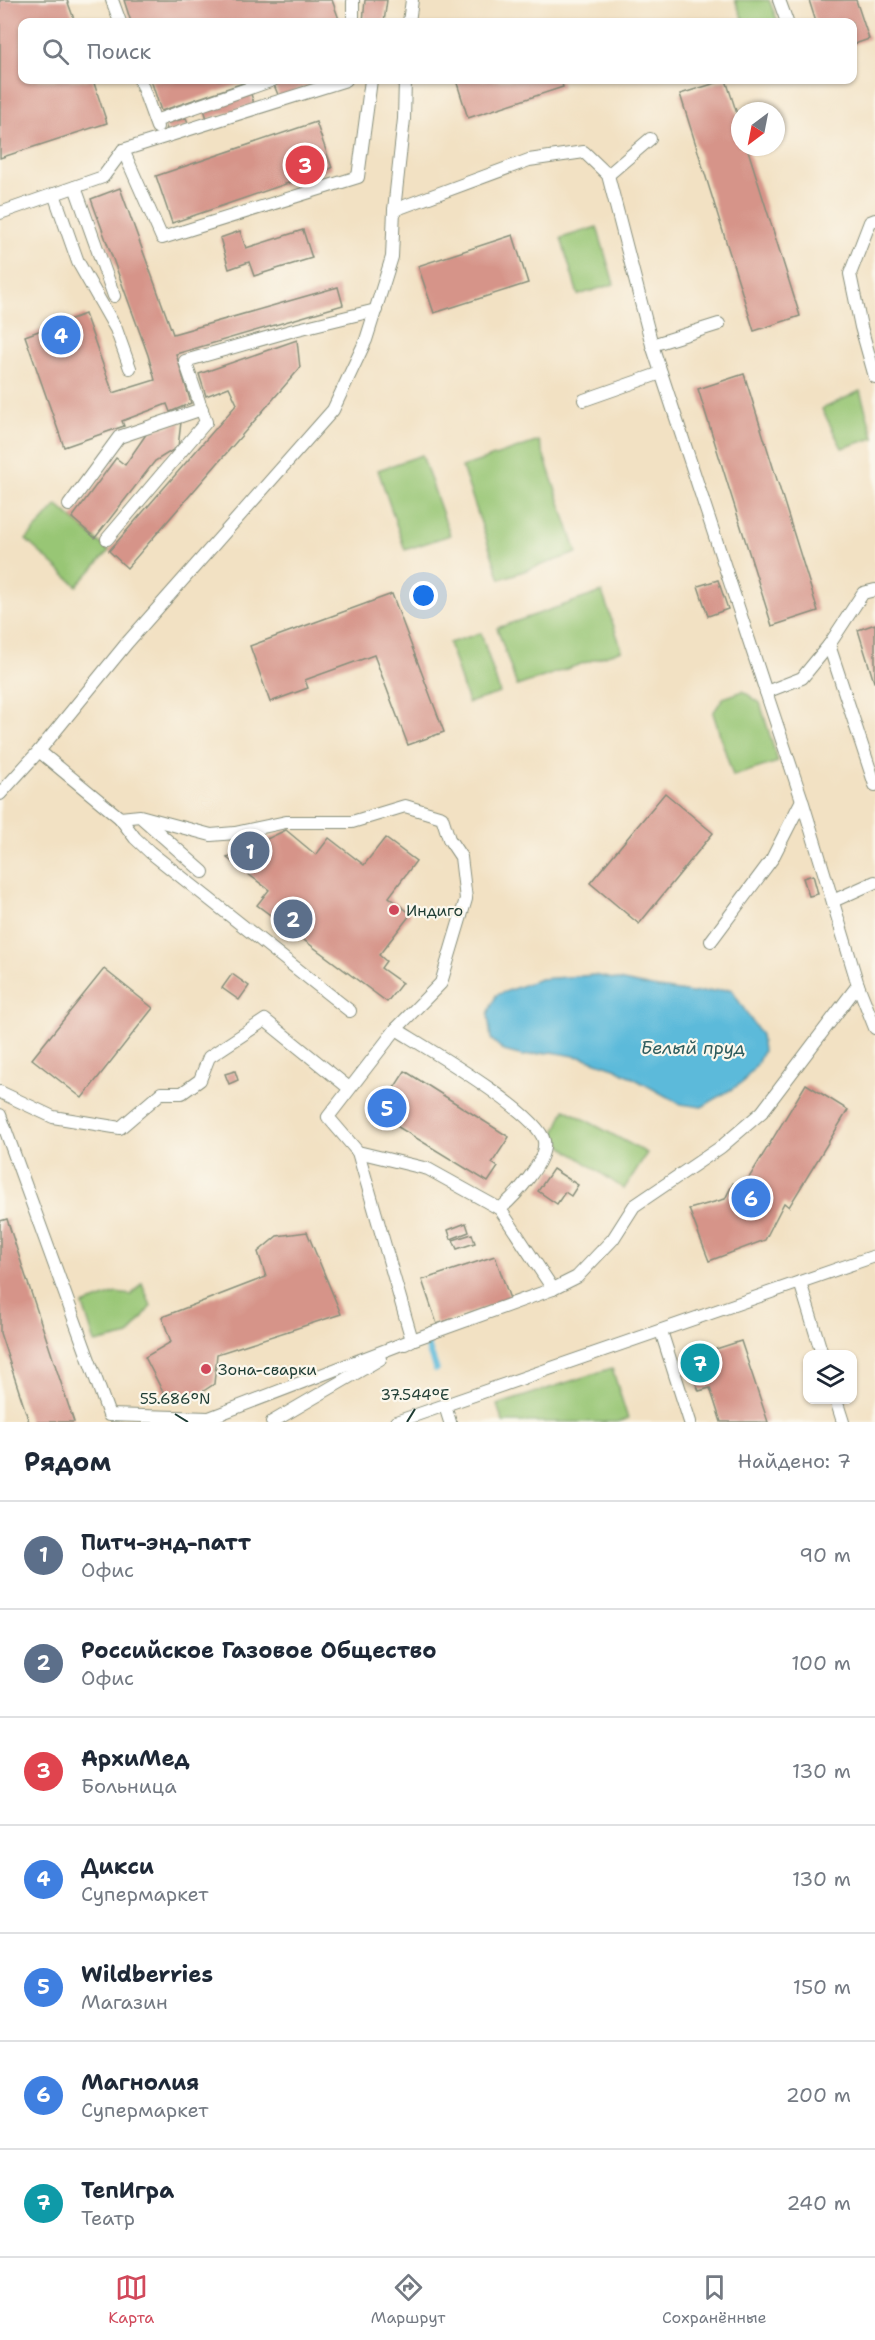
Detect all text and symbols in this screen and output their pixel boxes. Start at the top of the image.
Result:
search box [18,18,857,84]
icon: search [39,35,72,68]
text: Поиск [87,37,151,66]
north arrow [731,102,785,156]
pin: 3 [286,142,324,188]
pin: 4 [42,312,80,358]
your location [409,581,438,610]
pin: 1 [230,828,270,874]
pin: 2 [274,896,312,942]
place label: Индиго [406,900,463,921]
marker: Индиго [387,903,401,917]
water label: Белый пруд [640,1036,746,1060]
pin: 5 [368,1086,406,1130]
pin: 6 [732,1176,771,1220]
pin: 7 [680,1340,720,1386]
map controls [803,1350,857,1404]
button: layers [803,1350,857,1404]
place label: Зона-сварки [218,1359,317,1380]
marker: Зона-сварки [199,1362,213,1376]
text: 37.544°E [381,1385,449,1405]
text: 55.686°N [140,1389,210,1409]
text: Рядом [24,1444,111,1479]
text: Найдено: 7 [738,1448,851,1474]
text: Питч-энд-патт [81,1528,251,1557]
text: 1 [39,1542,48,1568]
text: 90 m [799,1542,851,1568]
text: Офис [81,1557,134,1583]
text: Российское Газовое Общество [81,1636,437,1665]
text: 2 [37,1650,51,1676]
text: 100 m [791,1650,851,1676]
text: Офис [81,1665,134,1691]
text: АрхиМед [81,1744,190,1773]
text: 3 [37,1758,51,1784]
text: 130 m [792,1758,851,1784]
text: Больница [81,1773,177,1799]
text: Дикси [81,1852,154,1881]
text: 4 [37,1866,51,1892]
text: 130 m [792,1866,851,1892]
text: Супермаркет [81,1881,208,1907]
text: Wildberries [81,1960,213,1989]
text: 5 [37,1974,50,2000]
text: 150 m [793,1974,851,2000]
text: Магазин [81,1989,168,2015]
text: Магнолия [81,2068,199,2097]
text: 6 [37,2082,51,2108]
text: 200 m [786,2082,851,2108]
text: Супермаркет [81,2097,208,2123]
text: ТепИгра [81,2176,174,2205]
text: 7 [37,2190,51,2216]
text: 240 m [786,2190,851,2216]
text: Театр [81,2205,135,2231]
tab: Карта [108,2271,154,2328]
tab: Маршрут [371,2271,445,2328]
tab: Сохранённые [662,2271,767,2328]

